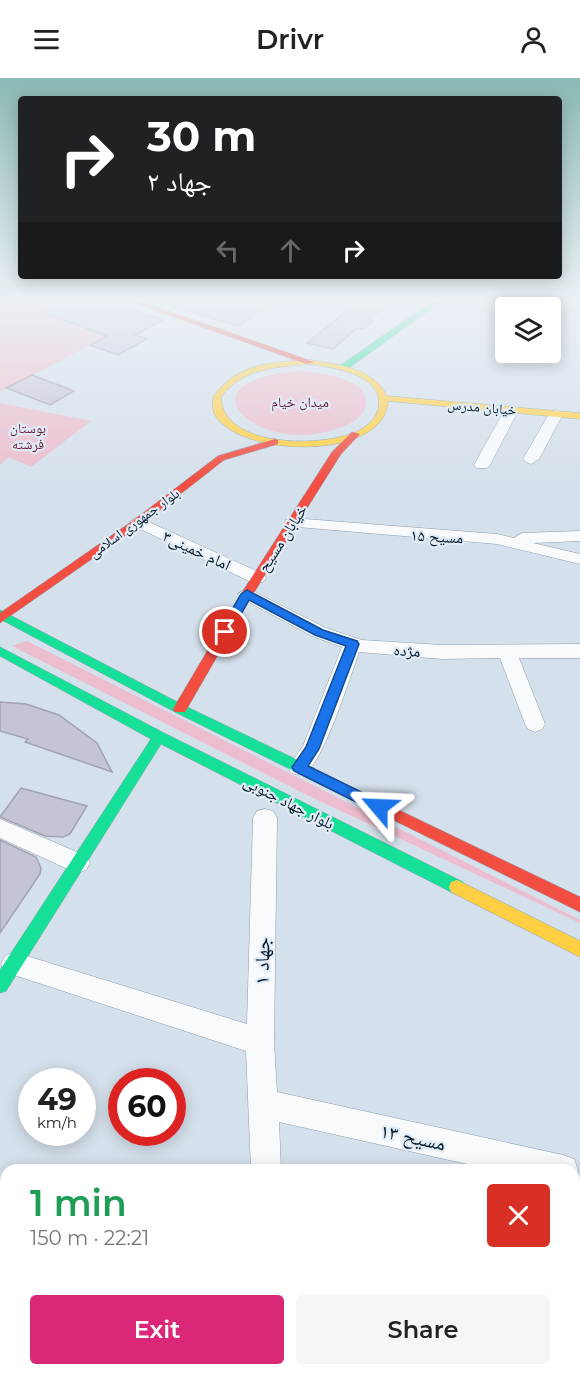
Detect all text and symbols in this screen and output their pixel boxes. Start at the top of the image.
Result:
icon: menu [30,23,63,56]
text: Drivr [256,23,324,56]
icon: person [517,23,550,56]
text: 30 m [147,110,256,162]
icon: right [48,120,126,198]
text: جهاد ۲ [147,165,212,198]
icon: left [211,234,244,267]
icon: ahead [274,234,307,267]
icon: right [337,234,370,267]
map controls [495,297,561,363]
button: layers [495,297,561,363]
park label: میدان خیام [271,393,329,412]
street label: خیابان مدرس [447,395,517,419]
park label: بوستان فرشته [10,419,46,453]
street label: بلوار جمهوری اسلامی [85,484,183,562]
street label: خیابان مسیح [254,501,312,576]
street label: مسیح ۱۵ [410,526,464,548]
street label: امام خمینی۳ [159,527,234,575]
pin [199,606,250,657]
icon: arrive [208,615,241,648]
street label: مژده [393,640,421,661]
street label: بلوار جهاد جنوبی [240,772,337,834]
position arrow [347,775,411,839]
street label: جهاد ۱ [250,937,274,985]
speed limit sign: 60 [108,1068,186,1146]
text: 49 [37,1081,77,1118]
text: km/h [37,1113,77,1132]
street label: مسیح ۱۳ [378,1118,448,1157]
text: 1 min [30,1181,127,1225]
button: close [487,1184,550,1247]
text: 150 m · 22:21 [30,1226,149,1250]
button: Exit [30,1295,284,1364]
button: Share [296,1295,550,1364]

